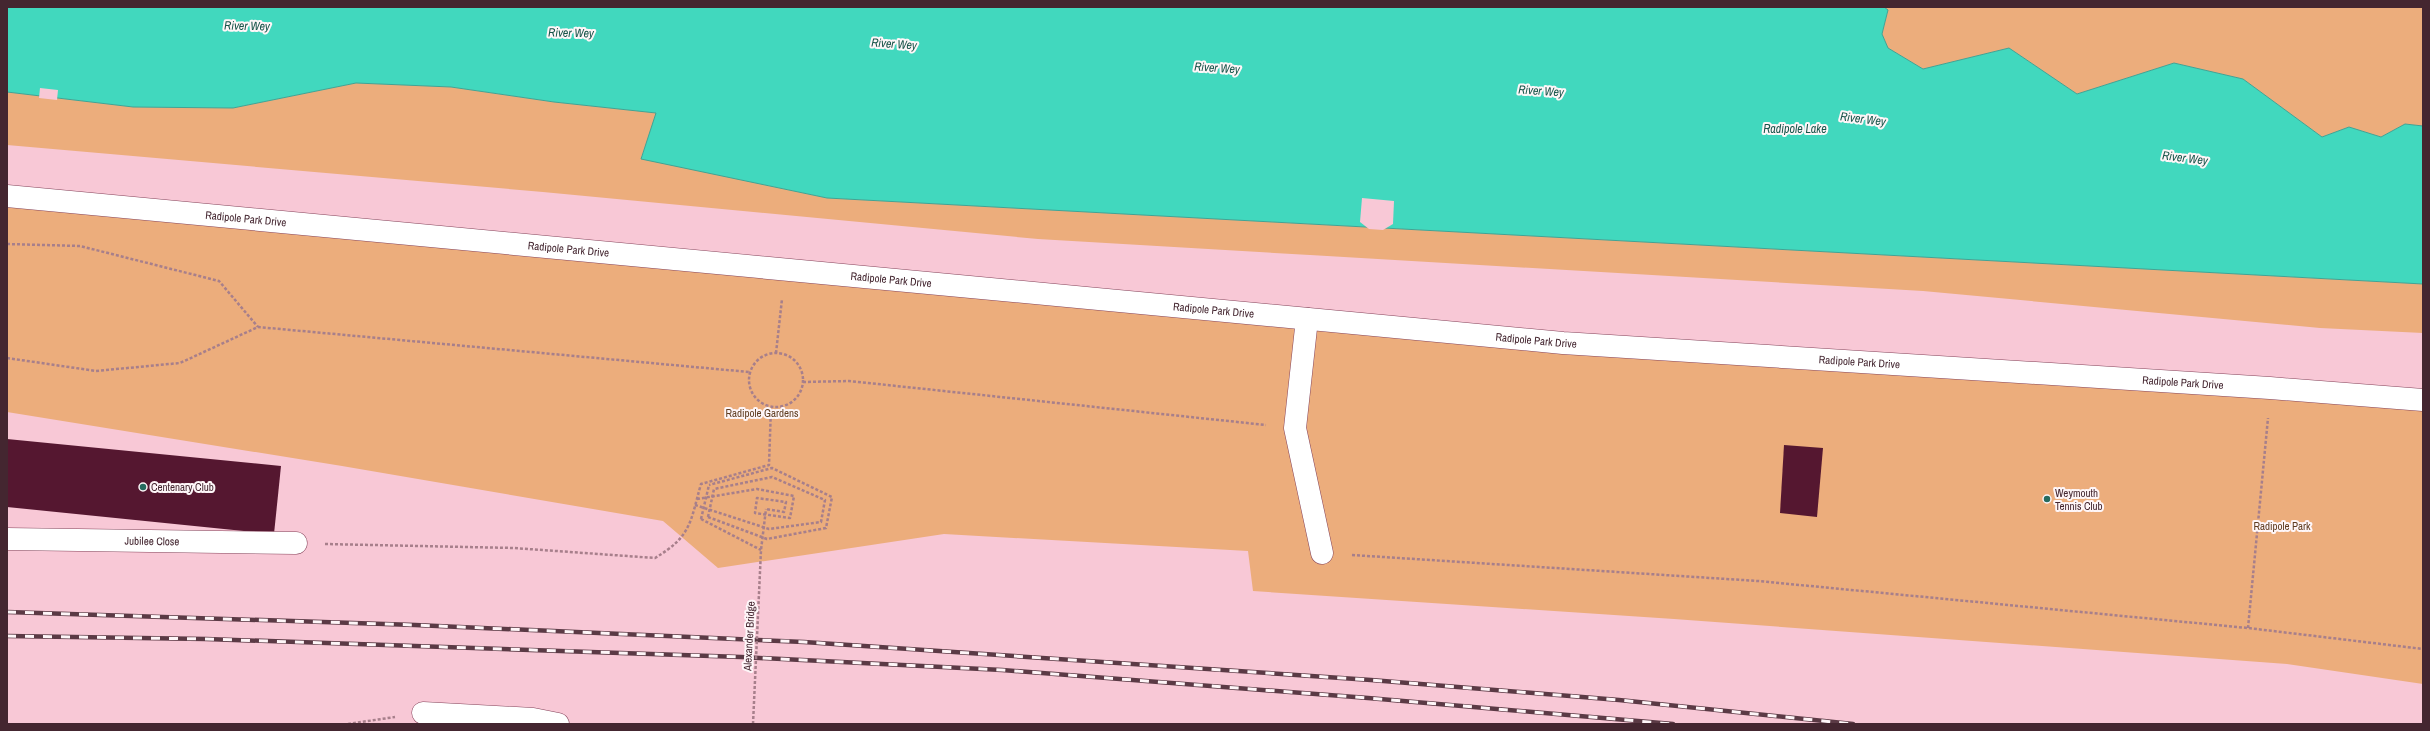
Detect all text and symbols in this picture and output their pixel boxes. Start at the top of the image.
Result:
water label: River Wey [224,18,271,34]
water label: River Wey [548,25,595,41]
water label: River Wey [871,34,918,54]
water label: River Wey [1194,58,1241,78]
water label: River Wey [1518,81,1565,101]
water label: River Wey [1839,108,1888,130]
water label: Radipole Lake [1763,121,1827,137]
water label: River Wey [2161,147,2210,169]
street label: Radipole Park Drive [205,208,287,229]
street label: Radipole Park Drive [527,238,610,260]
street label: Radipole Park Drive [850,269,932,290]
street label: Radipole Park Drive [1172,299,1255,321]
street label: Radipole Park Drive [1495,330,1577,351]
street label: Radipole Park Drive [1818,352,1901,371]
street label: Radipole Park Drive [2142,373,2224,392]
park label: Radipole Gardens [725,406,799,420]
place label: Centenary Club [151,480,214,494]
marker: Centenary Club [138,482,148,492]
place label: Weymouth Tennis Club [2055,486,2103,513]
marker: Weymouth Tennis Club [2042,494,2052,504]
park label: Radipole Park [2253,519,2311,533]
street label: Jubilee Close [124,534,179,548]
street label: Alexander Bridge [740,601,758,672]

